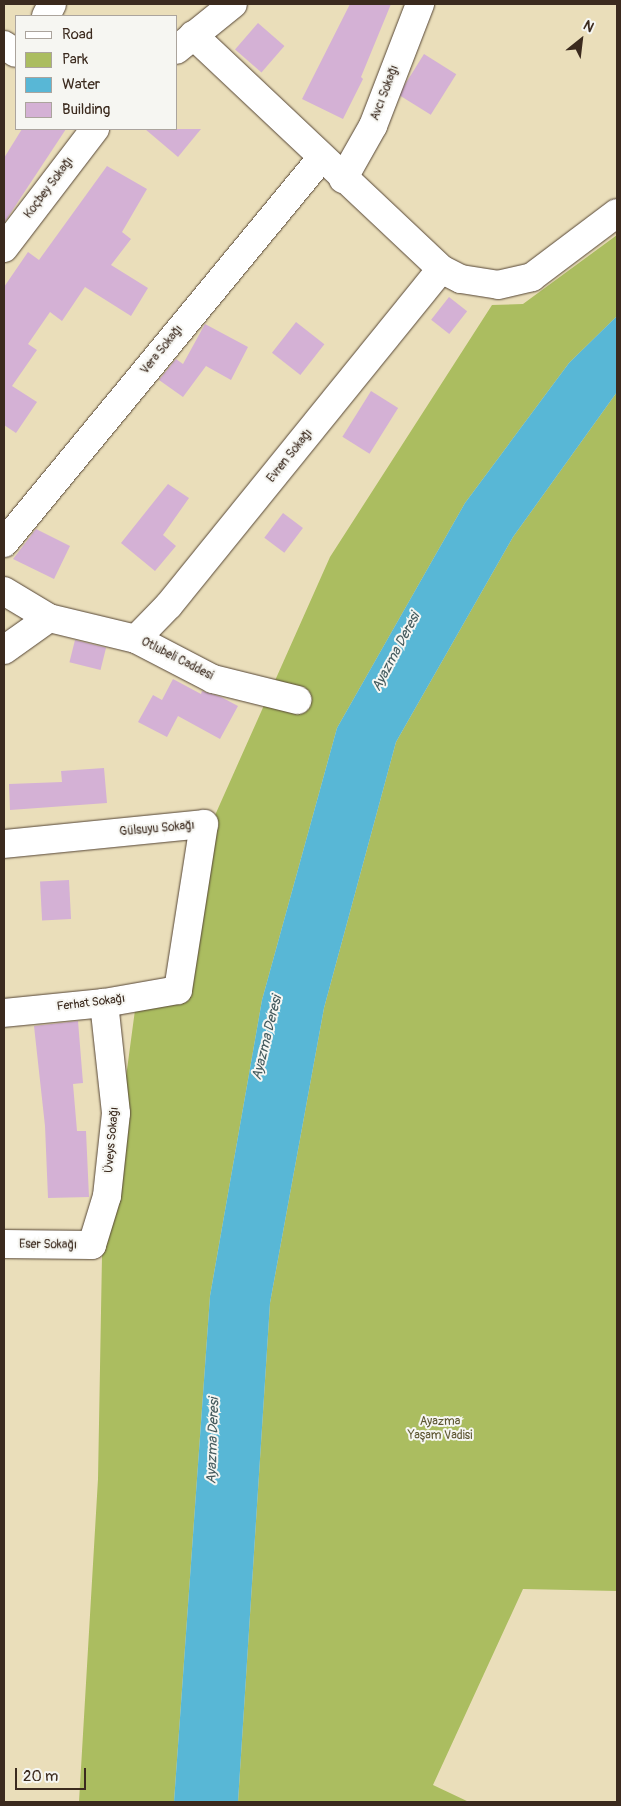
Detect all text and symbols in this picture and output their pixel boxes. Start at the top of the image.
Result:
legend [15,15,178,130]
north arrow [556,15,606,65]
text: N [580,17,597,36]
text: Road [62,25,93,44]
text: Park [62,50,88,69]
street label: Avcı Sokağı [368,63,402,123]
text: Water [62,75,100,94]
text: Building [62,100,110,119]
street label: Koçbey Sokağı [21,155,77,221]
street label: Vera Sokağı [138,323,186,377]
street label: Evren Sokağı [264,426,316,486]
water label: Ayazma Deresi [368,610,424,694]
street label: Otlubeli Caddesi [139,635,215,683]
street label: Gülsuyu Sokağı [119,819,195,839]
street label: Ferhat Sokağı [56,992,126,1014]
water label: Ayazma Deresi [248,994,286,1082]
street label: Üveys Sokağı [102,1106,122,1174]
street label: Eser Sokağı [19,1237,77,1253]
water label: Ayazma Deresi [203,1398,223,1484]
park label: Ayazma Yaşam Vadisi [408,1415,472,1443]
scale bar [18,1758,89,1790]
text: 20 m [23,1767,58,1786]

